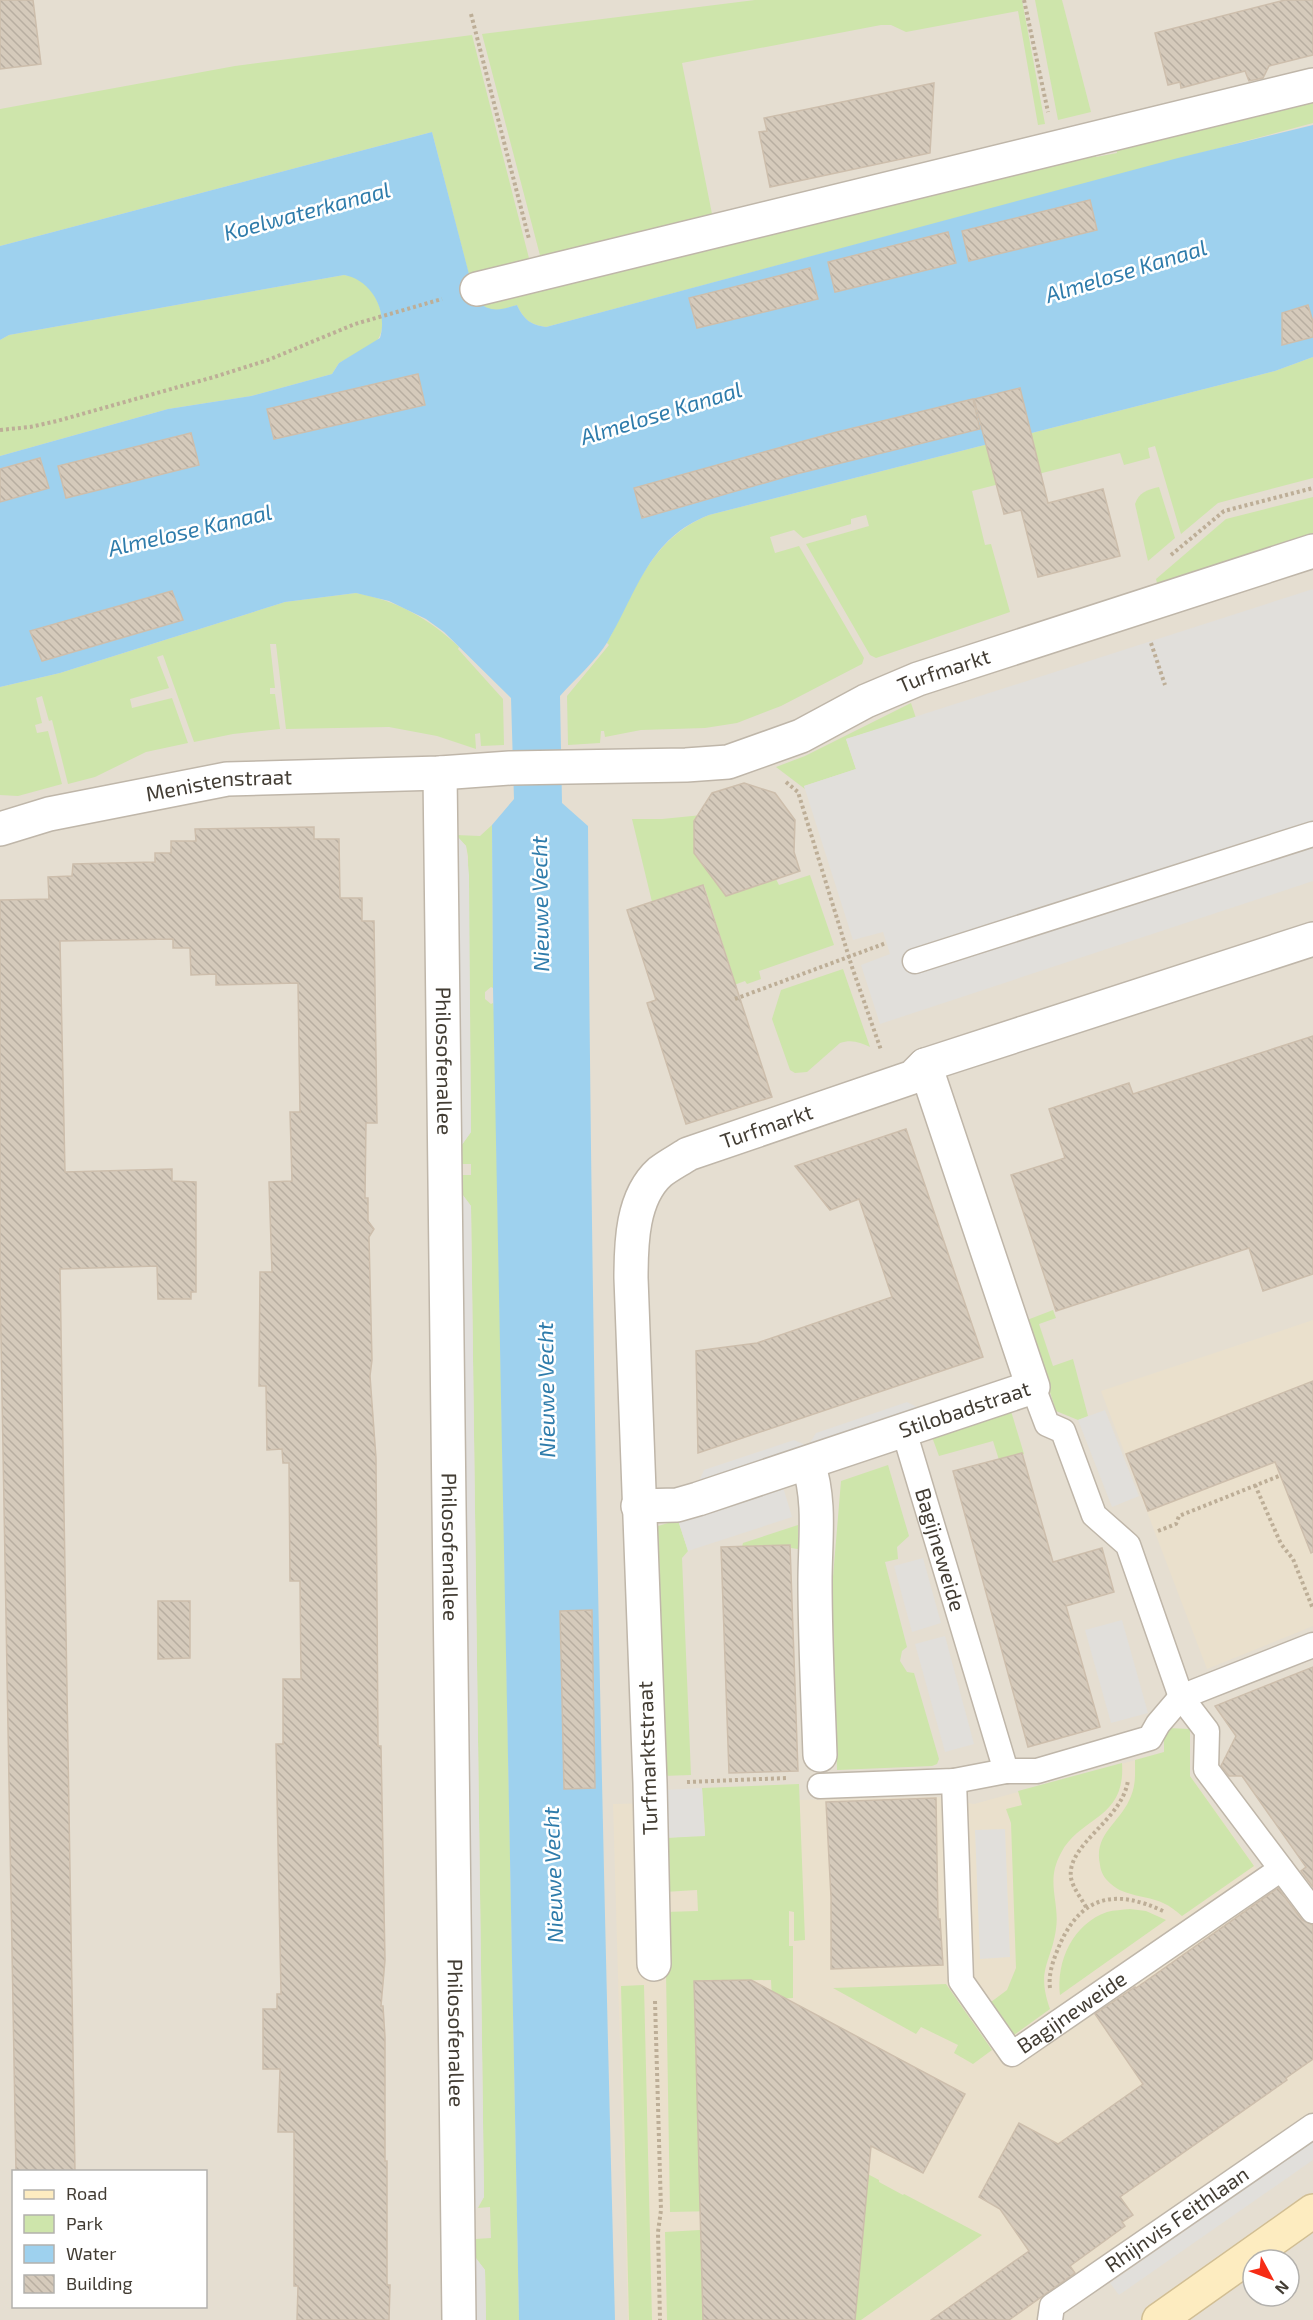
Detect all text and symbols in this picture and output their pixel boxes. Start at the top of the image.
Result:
water label: Koelwaterkanaal [221,175,393,245]
water label: Almelose Kanaal [1041,233,1210,307]
water label: Almelose Kanaal [576,375,745,449]
water label: Almelose Kanaal [104,498,274,561]
street label: Turfmarkt [893,643,993,697]
street label: Menistenstraat [143,763,292,806]
water label: Nieuwe Vecht [525,835,553,972]
street label: Philosofenallee [432,987,458,1135]
street label: Turfmarkt [717,1098,816,1153]
water label: Nieuwe Vecht [531,1321,559,1458]
street label: Stilobadstraat [895,1375,1033,1442]
street label: Philosofenallee [438,1473,464,1621]
street label: Bagijneweide [911,1485,971,1614]
street label: Turfmarktstraat [631,1681,662,1835]
water label: Nieuwe Vecht [537,1806,567,1943]
street label: Philosofenallee [444,1958,470,2107]
street label: Bagijneweide [1012,1965,1131,2058]
street label: Rhijnvis Feithlaan [1100,2160,1253,2277]
legend [12,2170,207,2308]
text: Road [66,2182,107,2204]
text: Park [66,2212,103,2234]
text: Water [66,2242,116,2264]
north arrow [1241,2248,1301,2308]
text: Building [66,2272,133,2294]
text: N [1272,2278,1294,2299]

